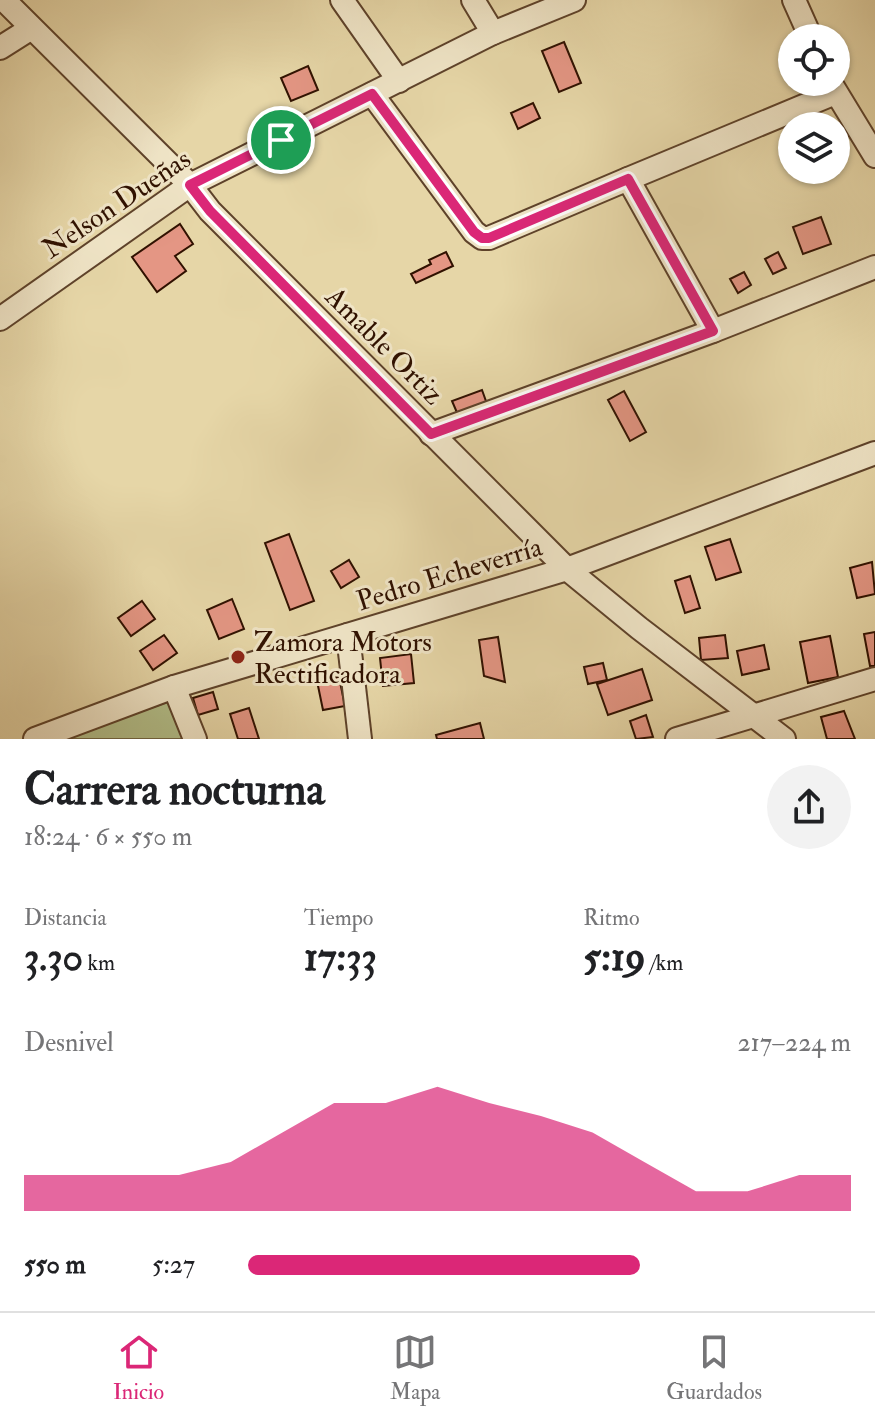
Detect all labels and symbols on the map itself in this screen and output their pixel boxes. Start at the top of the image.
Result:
pin [247,106,315,174]
street label: Nelson Dueñas [36,142,198,267]
street label: Amable Ortiz [317,279,451,413]
street label: Pedro Echeverría [353,529,547,619]
place label: Zamora Motors Rectificadora [254,625,432,692]
marker: Zamora Motors Rectificadora [229,648,247,666]

